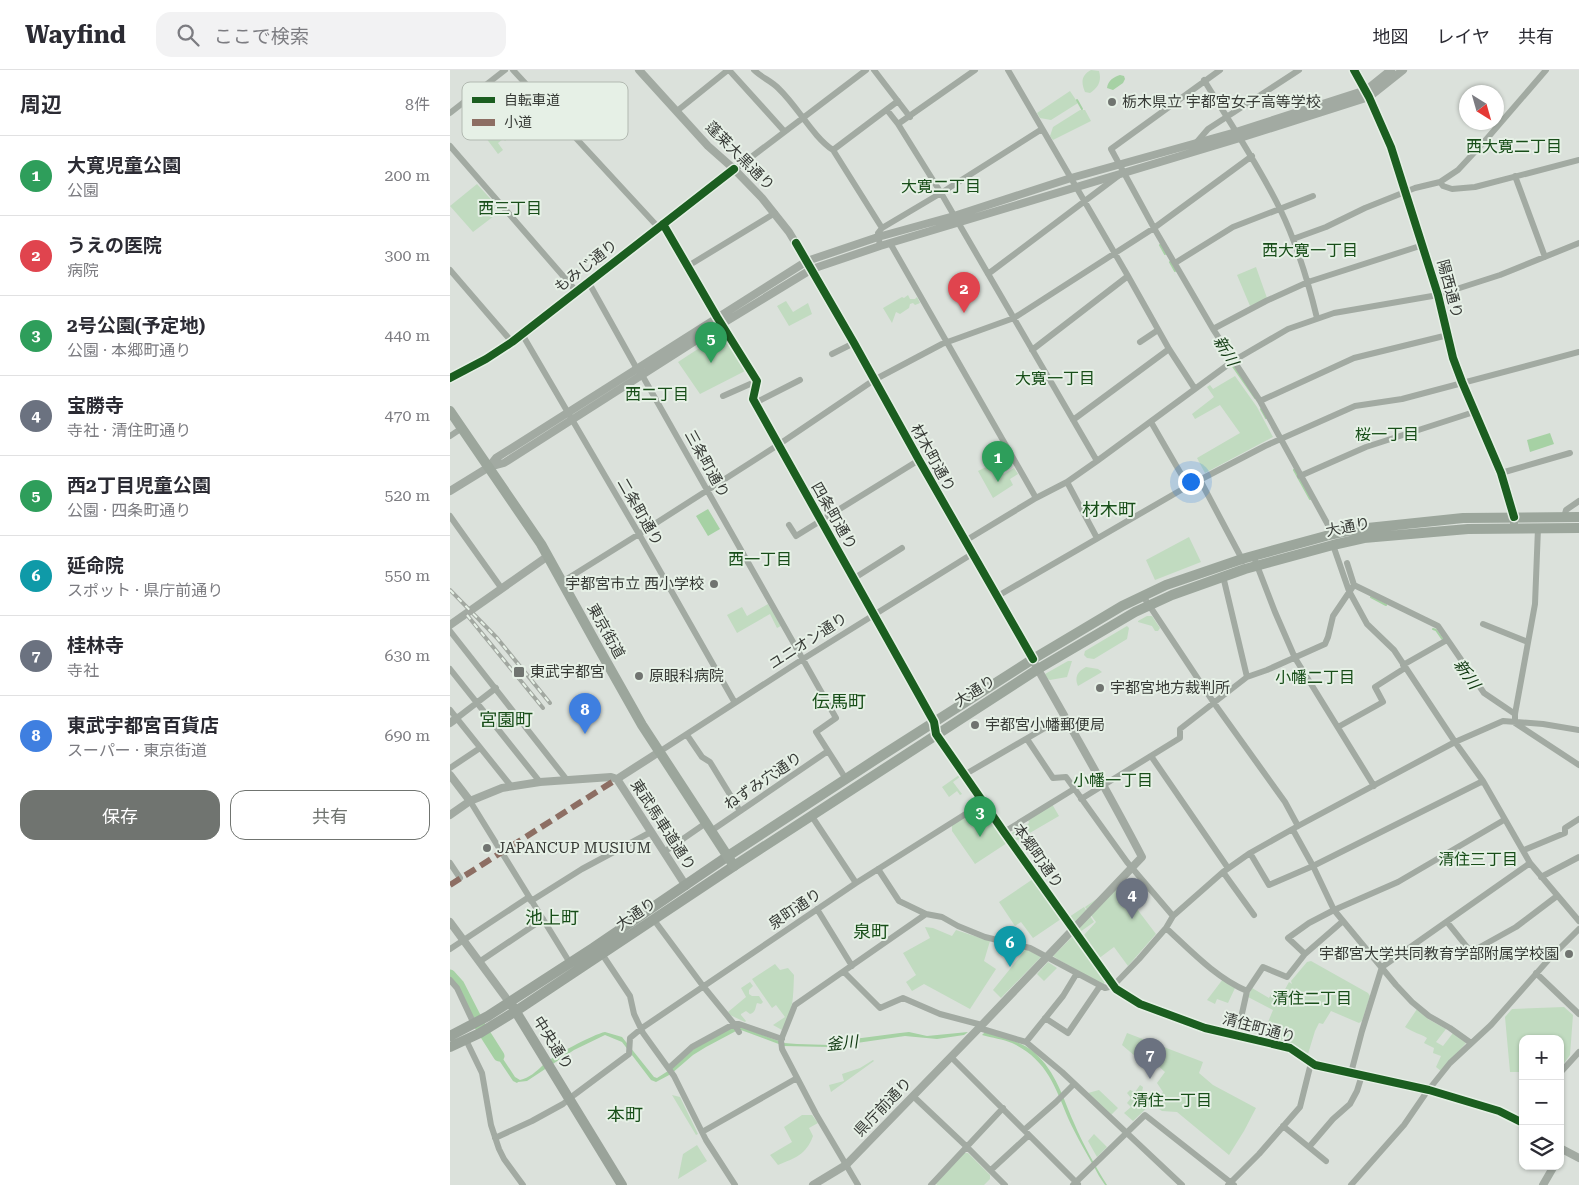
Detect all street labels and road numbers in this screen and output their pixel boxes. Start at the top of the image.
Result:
street label: 蓬莱大黒通り [702,118,778,194]
street label: もみじ通り [551,236,621,296]
street label: 陽西通り [1434,258,1466,320]
street label: 材木町通り [907,421,959,495]
street label: 三条町通り [681,427,733,501]
street label: 二条町通り [613,475,667,549]
street label: 四条町通り [807,479,861,553]
street label: 大通り [1324,514,1372,540]
street label: 東京街道 [584,600,628,662]
street label: ユニオン通り [765,609,851,673]
street label: 大通り [951,671,999,711]
street label: ねずみ穴通り [721,748,805,814]
street label: 東武馬車道通り [627,776,699,874]
street label: 本郷町通り [1009,820,1067,892]
street label: 泉町通り [765,885,825,933]
street label: 大通り [612,894,660,934]
street label: 清住町通り [1220,1010,1298,1046]
street label: 中央通り [529,1013,577,1073]
street label: 県庁前通り [850,1074,916,1140]

